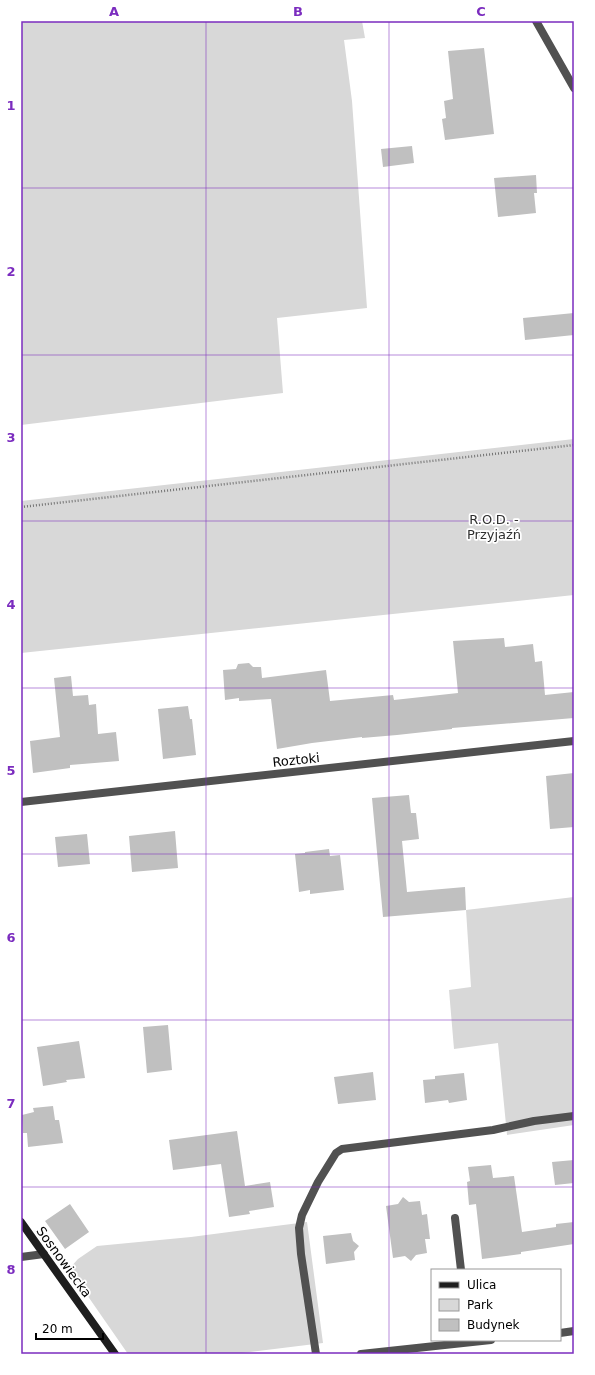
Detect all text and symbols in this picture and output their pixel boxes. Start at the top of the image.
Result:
text: A [109,4,119,19]
text: B [293,4,303,19]
text: C [476,4,486,19]
text: 1 [6,98,16,113]
text: 2 [6,264,16,279]
text: 3 [6,430,16,445]
park label: R.O.D. - Przyjaźń [467,512,521,542]
text: 4 [6,597,16,612]
street label: Roztoki [272,750,320,770]
text: 5 [6,763,16,778]
text: 6 [6,930,16,945]
text: 7 [6,1096,16,1111]
street label: Sosnowiecka [33,1224,95,1300]
text: 8 [6,1262,16,1277]
legend [431,1269,561,1341]
text: Ulica [467,1278,496,1292]
text: Park [467,1298,493,1312]
scale bar [36,1315,103,1341]
text: Budynek [467,1318,520,1332]
text: 20 m [42,1322,73,1336]

